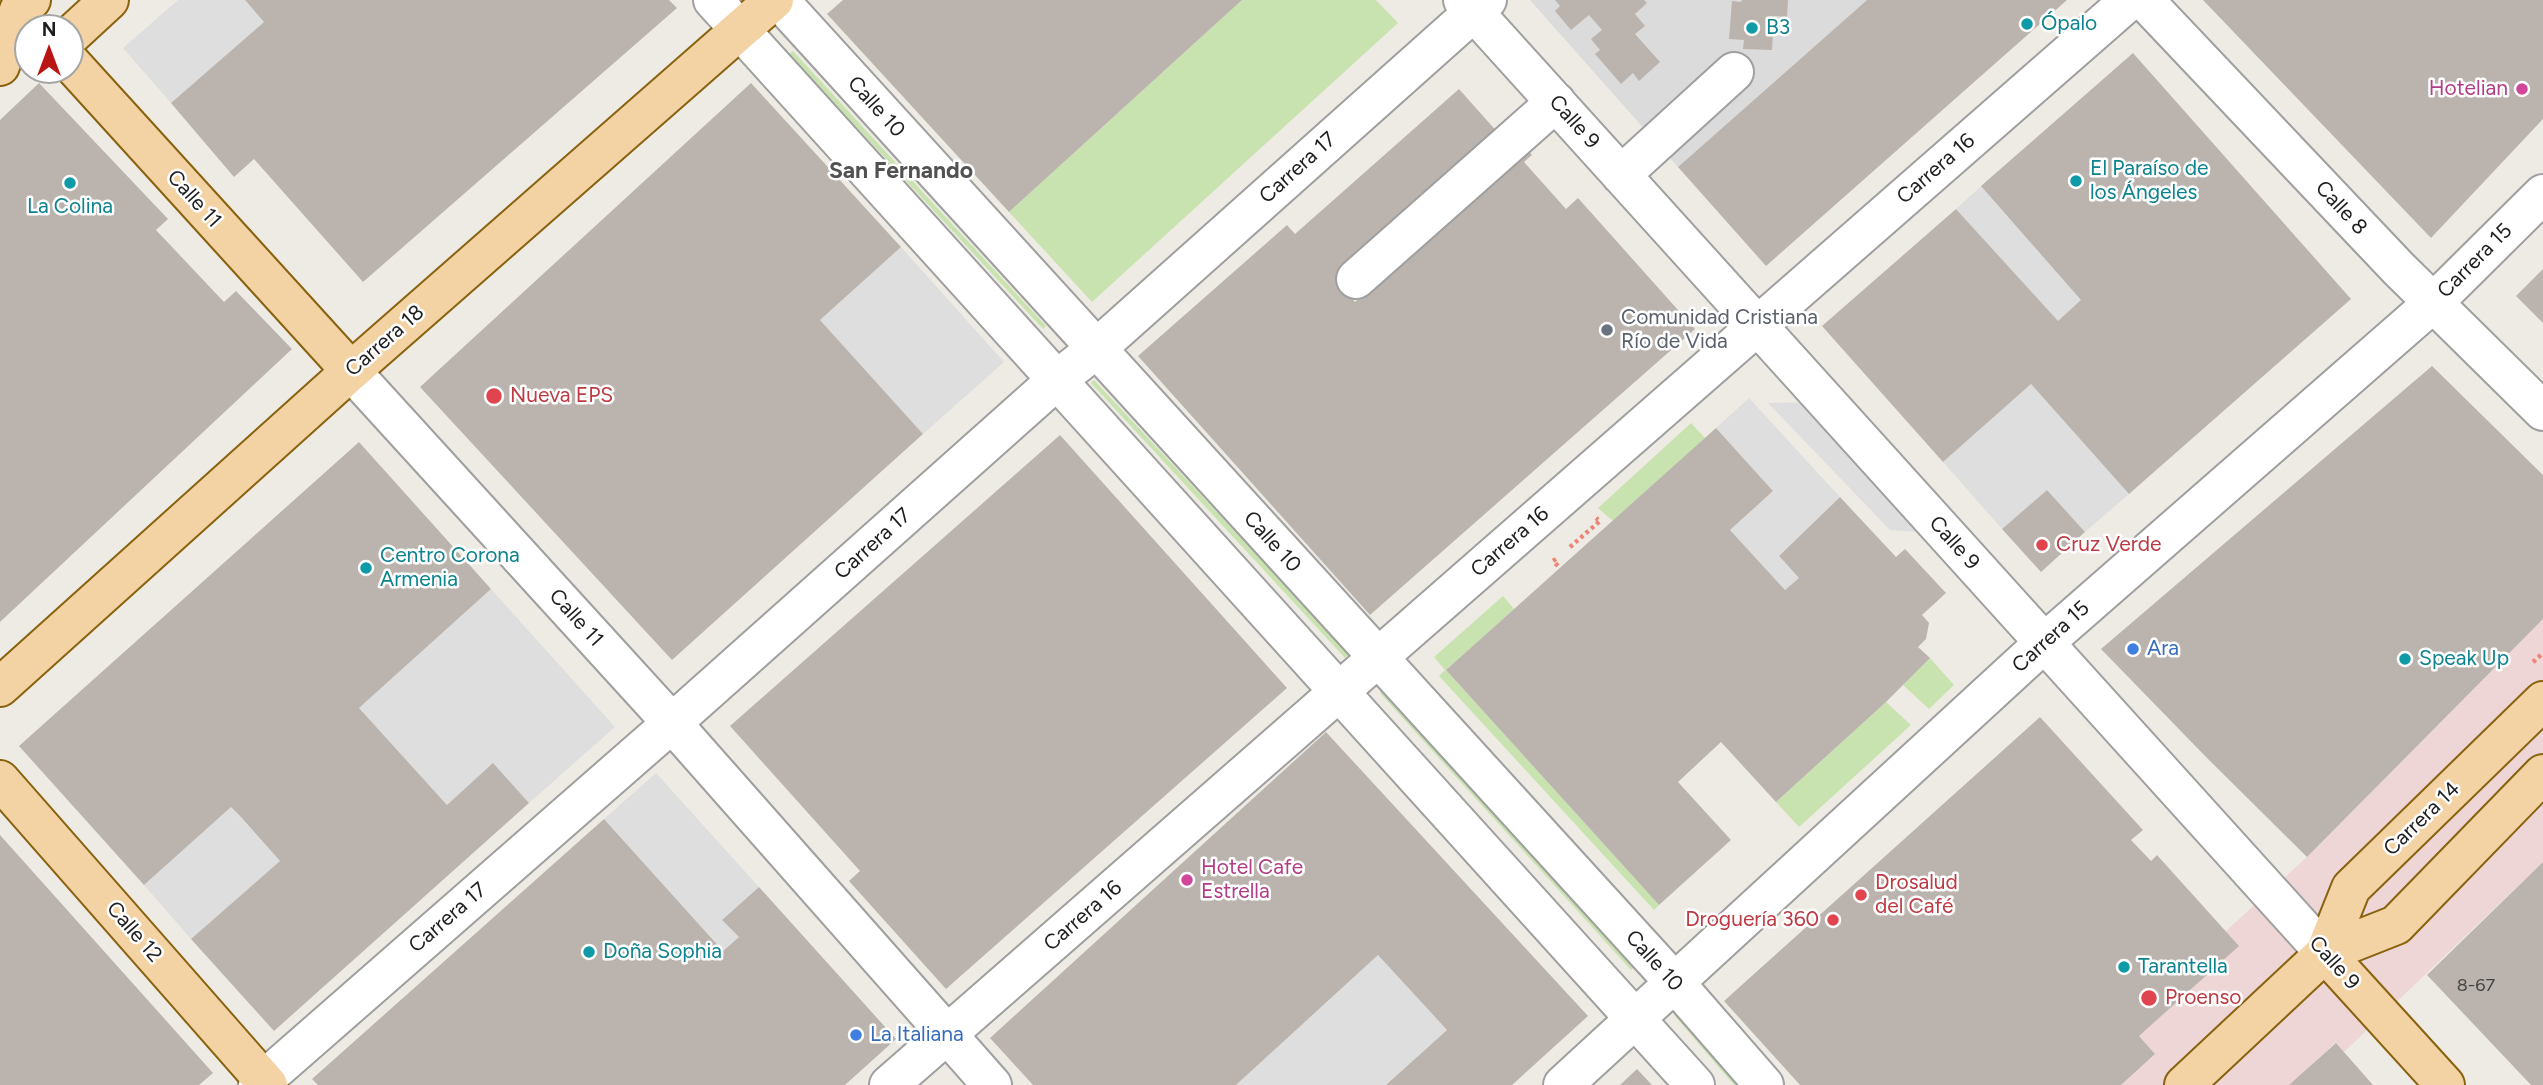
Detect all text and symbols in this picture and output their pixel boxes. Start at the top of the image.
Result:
place label: Ópalo [2041,11,2097,37]
north arrow [14,14,84,84]
place label: B3 [1766,15,1790,41]
marker: Ópalo [2019,16,2035,32]
text: N [42,18,56,41]
marker: B3 [1744,20,1760,36]
street label: Calle 10 [842,71,910,143]
place label: Hotelian [2429,76,2508,102]
marker: Hotelian [2514,81,2530,97]
street label: Calle 9 [1543,90,1605,154]
street label: Carrera 17 [1254,127,1342,209]
street label: Carrera 16 [1892,128,1980,210]
place label: El Paraíso de los Ángeles [2090,156,2209,206]
district label: San Fernando [829,157,973,185]
street label: Calle 11 [162,165,226,233]
marker: El Paraíso de los Ángeles [2068,173,2084,189]
marker: La Colina [62,175,78,191]
street label: Calle 8 [2310,176,2372,240]
place label: La Colina [27,194,113,220]
street label: Carrera 15 [2432,218,2518,304]
street label: Carrera 18 [340,300,430,382]
place label: Comunidad Cristiana Río de Vida [1621,305,1818,355]
marker: Comunidad Cristiana Río de Vida [1599,322,1615,338]
place label: Nueva EPS [510,383,613,409]
marker: Nueva EPS [484,386,504,406]
street label: Carrera 16 [1466,501,1554,583]
street label: Carrera 17 [829,503,917,585]
street label: Calle 10 [1238,506,1306,578]
street label: Calle 9 [1923,511,1985,575]
place label: Cruz Verde [2056,532,2162,558]
marker: Cruz Verde [2034,537,2050,553]
place label: Centro Corona Armenia [380,543,520,593]
marker: Centro Corona Armenia [358,560,374,576]
street label: Calle 11 [544,584,608,652]
street label: Carrera 15 [2007,596,2095,678]
place label: Ara [2147,636,2179,662]
marker: Ara [2125,641,2141,657]
place label: Speak Up [2419,646,2509,672]
marker: Speak Up [2397,651,2413,667]
street label: Carrera 14 [2379,777,2465,861]
place label: Hotel Cafe Estrella [1201,855,1303,905]
place label: Drosalud del Café [1875,870,1958,920]
marker: Hotel Cafe Estrella [1179,872,1195,888]
street label: Carrera 16 [1039,875,1127,957]
street label: Carrera 17 [404,878,492,958]
marker: Drosalud del Café [1853,887,1869,903]
street label: Calle 12 [101,897,167,967]
place label: Droguería 360 [1685,907,1819,933]
marker: Droguería 360 [1825,912,1841,928]
street label: Calle 10 [1620,925,1688,997]
street label: Calle 9 [2303,931,2365,995]
place label: Doña Sophia [603,939,722,965]
marker: Doña Sophia [581,944,597,960]
place label: Tarantella [2138,954,2228,980]
marker: Tarantella [2116,959,2132,975]
house number: 8-67 [2457,975,2495,997]
place label: Proenso [2165,985,2241,1011]
marker: Proenso [2139,988,2159,1008]
place label: La Italiana [870,1022,964,1048]
marker: La Italiana [848,1027,864,1043]

